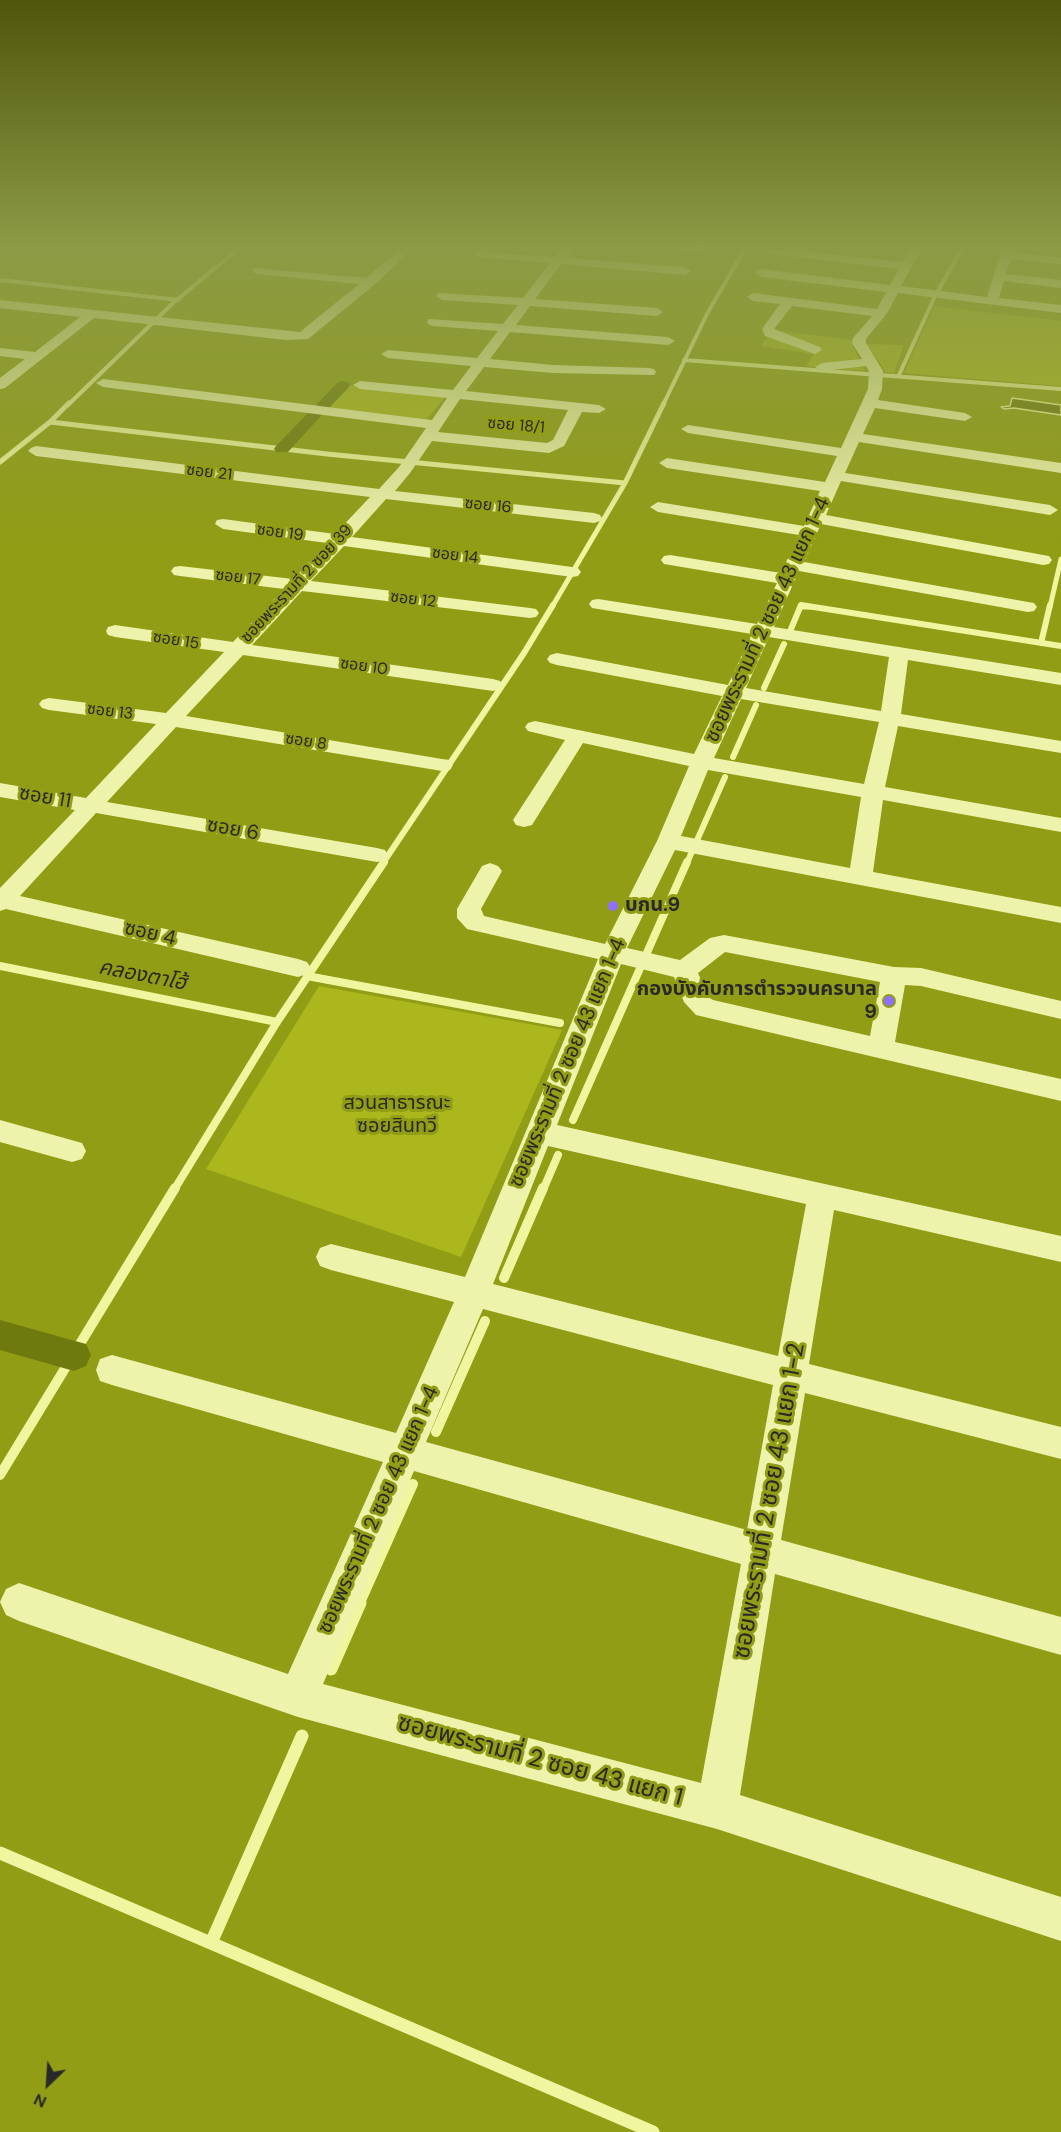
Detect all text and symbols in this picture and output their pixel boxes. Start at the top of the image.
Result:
street label: ซอย 18/1 [487,414,545,438]
street label: ซอย 21 [185,461,233,485]
street label: ซอย 16 [464,494,512,518]
street label: ซอยพระรามที่ 2 ซอย 43 แยก 1-4 [701,494,835,746]
street label: ซอย 19 [255,520,305,546]
street label: ซอยพระรามที่ 2 ซอย 39 [237,521,357,647]
street label: ซอย 14 [431,544,479,568]
street label: ซอย 17 [214,566,262,590]
street label: ซอย 12 [389,588,437,612]
street label: ซอย 15 [151,628,201,654]
street label: ซอย 10 [339,654,389,680]
street label: ซอย 13 [86,700,134,724]
street label: ซอย 8 [284,729,328,755]
street label: ซอย 11 [17,782,73,814]
street label: ซอย 6 [205,814,261,846]
place label: บกน.9 [625,894,680,918]
marker: บกน.9 [606,899,620,913]
street label: ซอย 4 [122,916,178,952]
street label: ซอยพระรามที่ 2 ซอย 43 แยก 1-4 [505,935,631,1191]
water label: คลองตาโฮ้ [96,955,188,997]
place label: กองบังคับการตำรวจนครบาล 9 [637,978,877,1025]
marker: กองบังคับการตำรวจนครบาล 9 [882,994,896,1008]
park label: สวนสาธารณะ ซอยสินทวี [344,1092,450,1139]
street label: ซอยพระรามที่ 2 ซอย 43 แยก 1-2 [728,1341,812,1661]
street label: ซอยพระรามที่ 2 ซอย 43 แยก 1-4 [314,1383,444,1637]
street label: ซอยพระรามที่ 2 ซอย 43 แยก 1 [394,1709,686,1813]
north arrow [18,2054,78,2114]
text: N [30,2089,50,2113]

